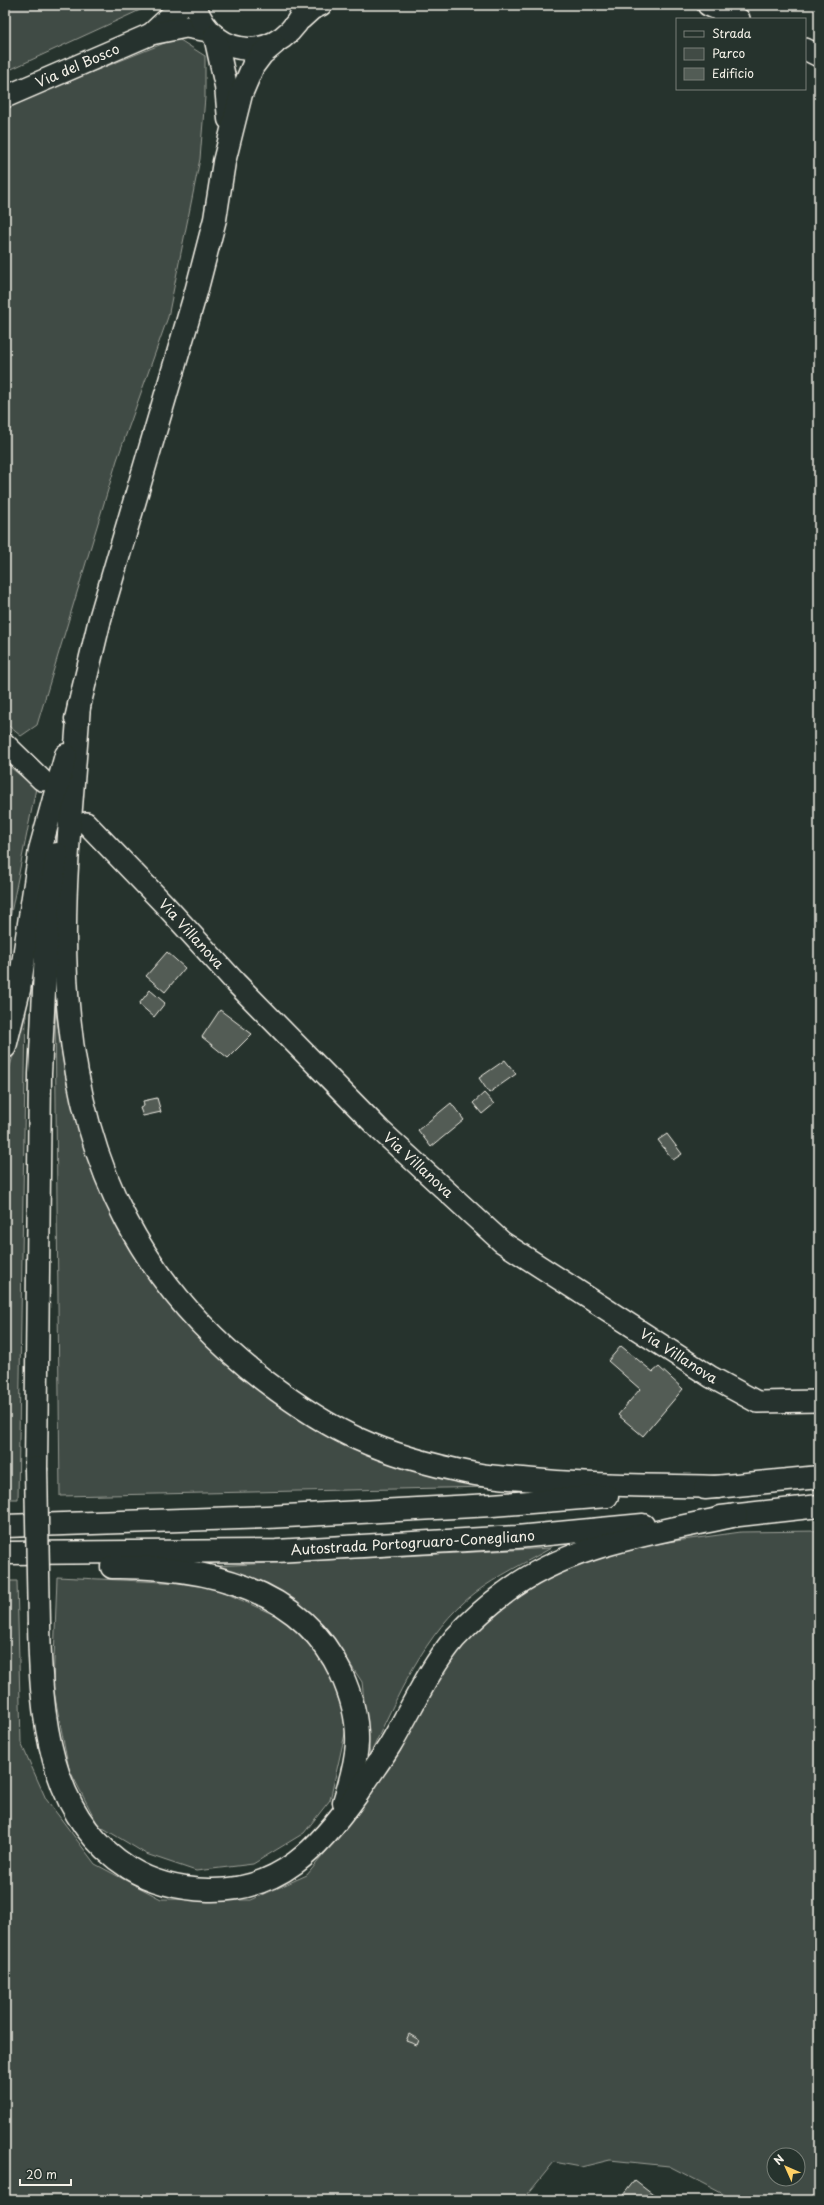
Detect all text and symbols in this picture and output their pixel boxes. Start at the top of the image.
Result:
legend [676,18,806,90]
text: Strada [712,24,752,42]
street label: Via del Bosco [32,38,123,93]
text: Parco [712,44,746,62]
text: Edificio [712,64,754,82]
street label: Via Villanova [154,894,230,974]
street label: Via Villanova [379,1127,459,1203]
street label: Via Villanova [636,1323,722,1389]
street label: Autostrada Portogruaro-Conegliano [290,1524,536,1560]
north arrow [766,2147,806,2187]
text: N [769,2150,788,2169]
scale bar [20,2161,71,2187]
text: 20 m [26,2165,57,2183]

